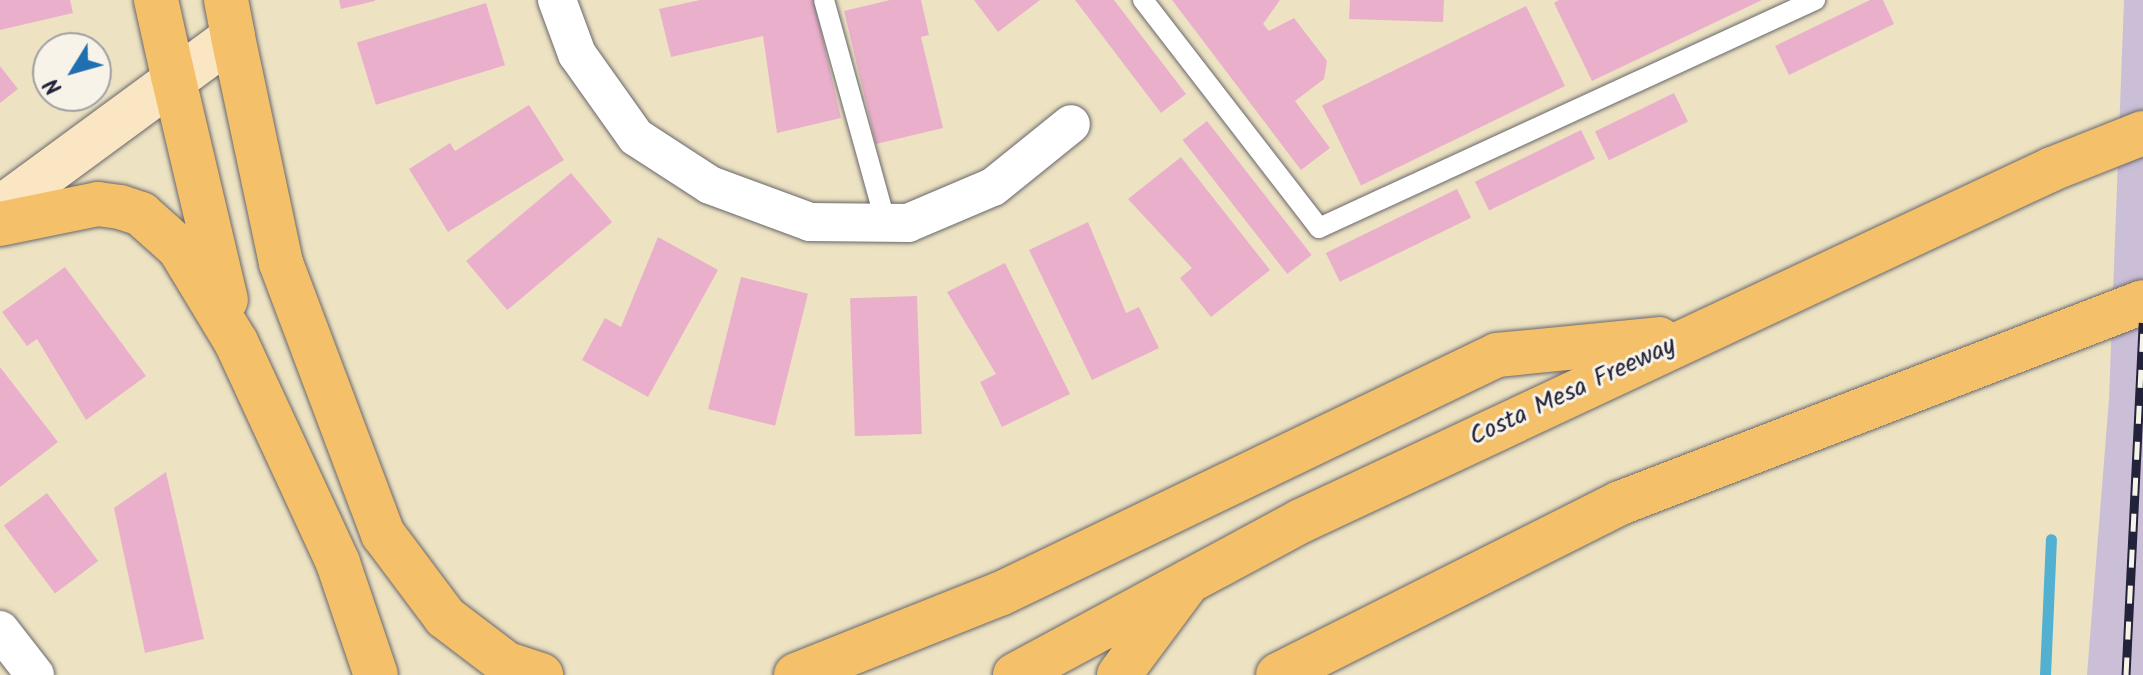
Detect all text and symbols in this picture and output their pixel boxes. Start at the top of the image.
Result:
north arrow [32,32,112,112]
text: N [36,69,72,102]
street label: Costa Mesa Freeway [1465,330,1681,454]

